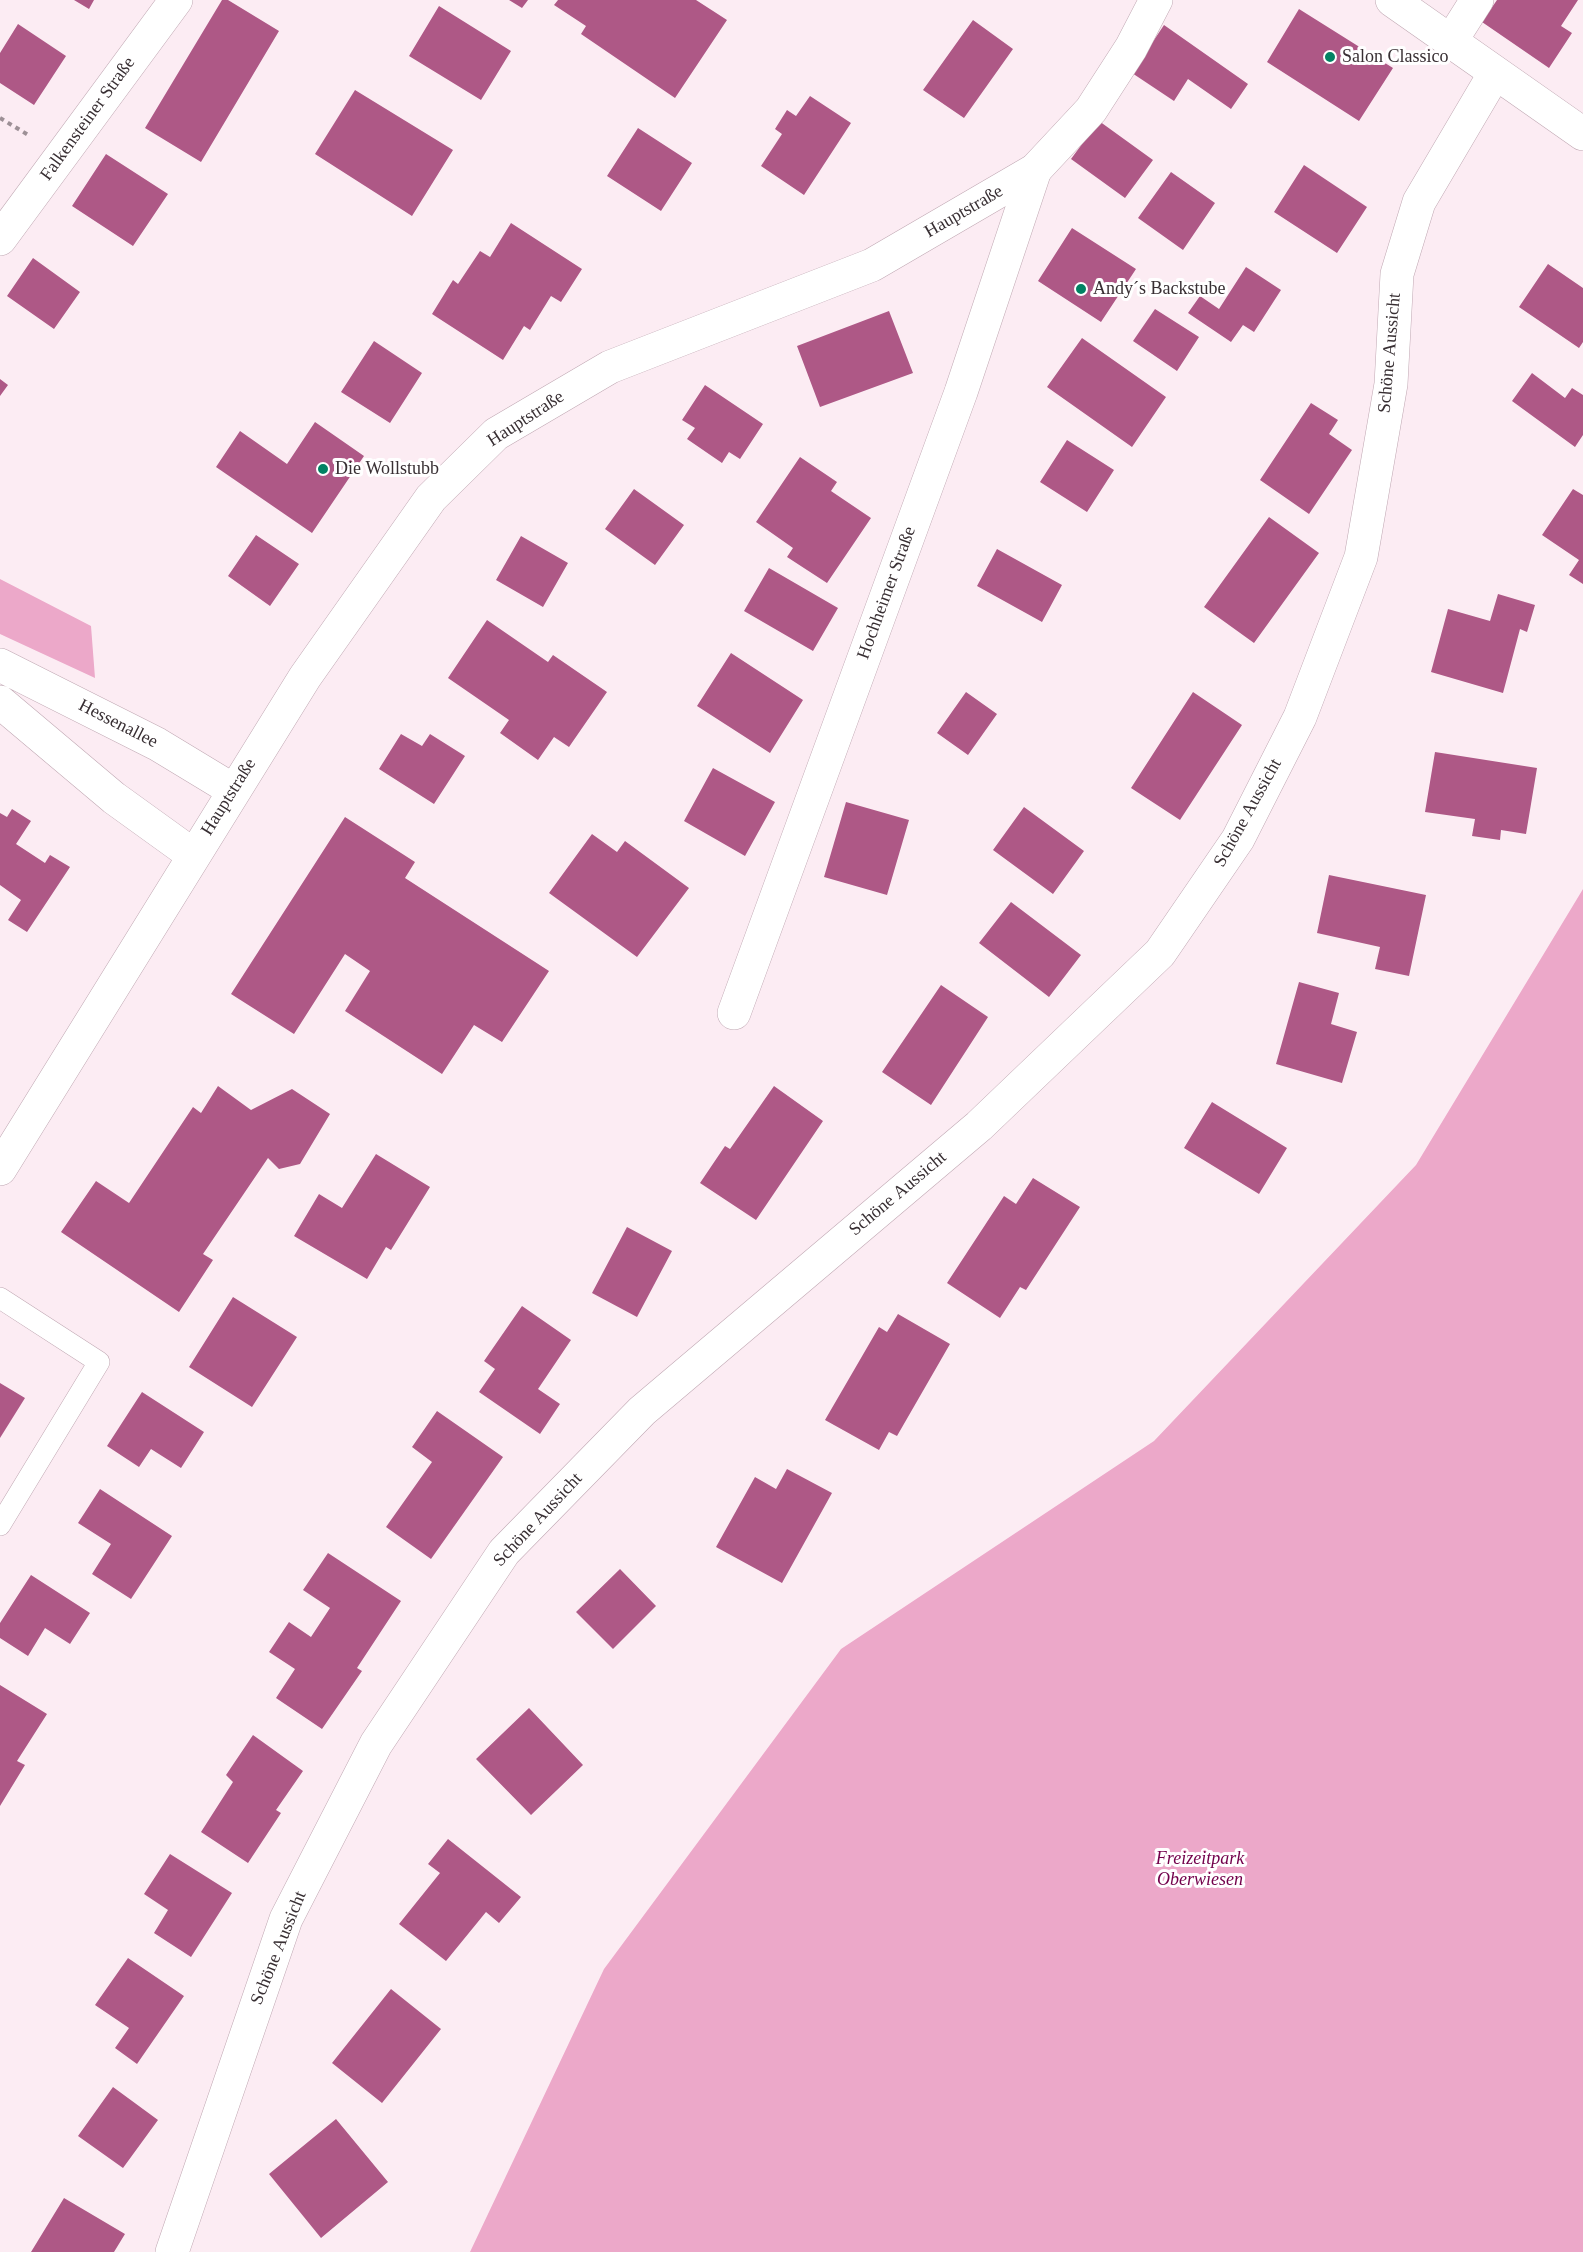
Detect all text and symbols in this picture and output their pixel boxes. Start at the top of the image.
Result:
place label: Salon Classico [1342,46,1448,68]
marker: Salon Classico [1323,50,1337,64]
street label: Falkensteiner Straße [36,53,140,185]
street label: Hauptstraße [921,181,1007,243]
place label: Andy´s Backstube [1093,278,1225,300]
marker: Andy´s Backstube [1074,282,1088,296]
street label: Schöne Aussicht [1374,292,1406,414]
street label: Hauptstraße [484,386,568,452]
place label: Die Wollstubb [335,458,439,480]
marker: Die Wollstubb [316,462,330,476]
street label: Hochheimer Straße [853,524,921,662]
street label: Hessenallee [75,695,161,753]
street label: Hauptstraße [197,754,261,840]
street label: Schöne Aussicht [1209,755,1287,871]
street label: Schöne Aussicht [845,1147,951,1241]
street label: Schöne Aussicht [489,1469,587,1571]
park label: Freizeitpark Oberwiesen [1156,1848,1244,1890]
street label: Schöne Aussicht [246,1888,312,2008]

